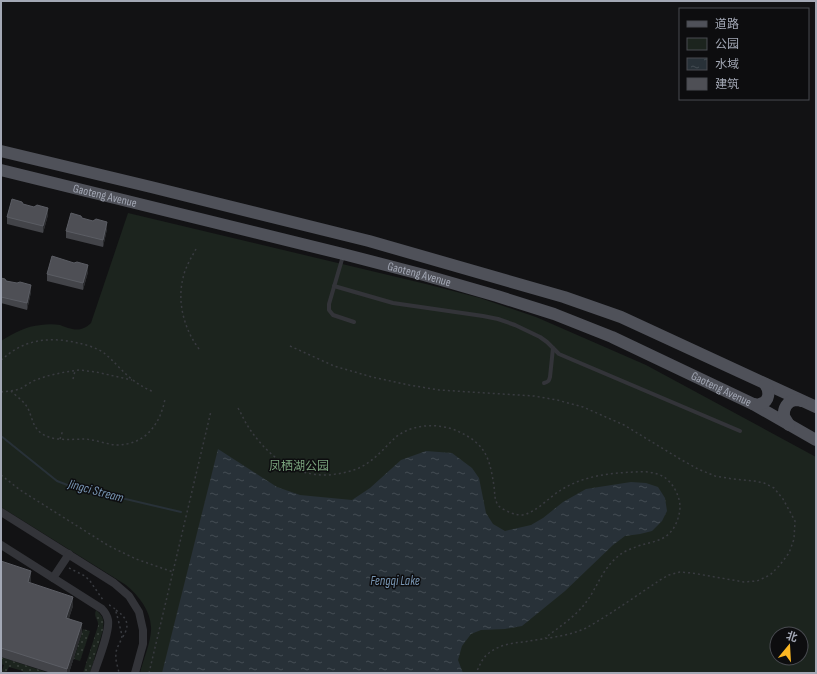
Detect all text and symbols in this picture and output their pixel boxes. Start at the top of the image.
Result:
legend [679,8,809,100]
text: 道路 [715,17,739,32]
text: 公园 [715,37,739,52]
text: 水域 [715,57,739,72]
text: 建筑 [715,77,739,92]
street label: Gaoteng Avenue [71,180,139,211]
street label: Gaoteng Avenue [386,258,453,290]
street label: Gaoteng Avenue [689,368,754,410]
park label: 凤栖湖公园 [269,459,329,474]
water label: Jingci Stream [66,476,125,506]
water label: Fengqi Lake [370,573,420,589]
north arrow [769,626,809,666]
text: 北 [785,629,799,645]

